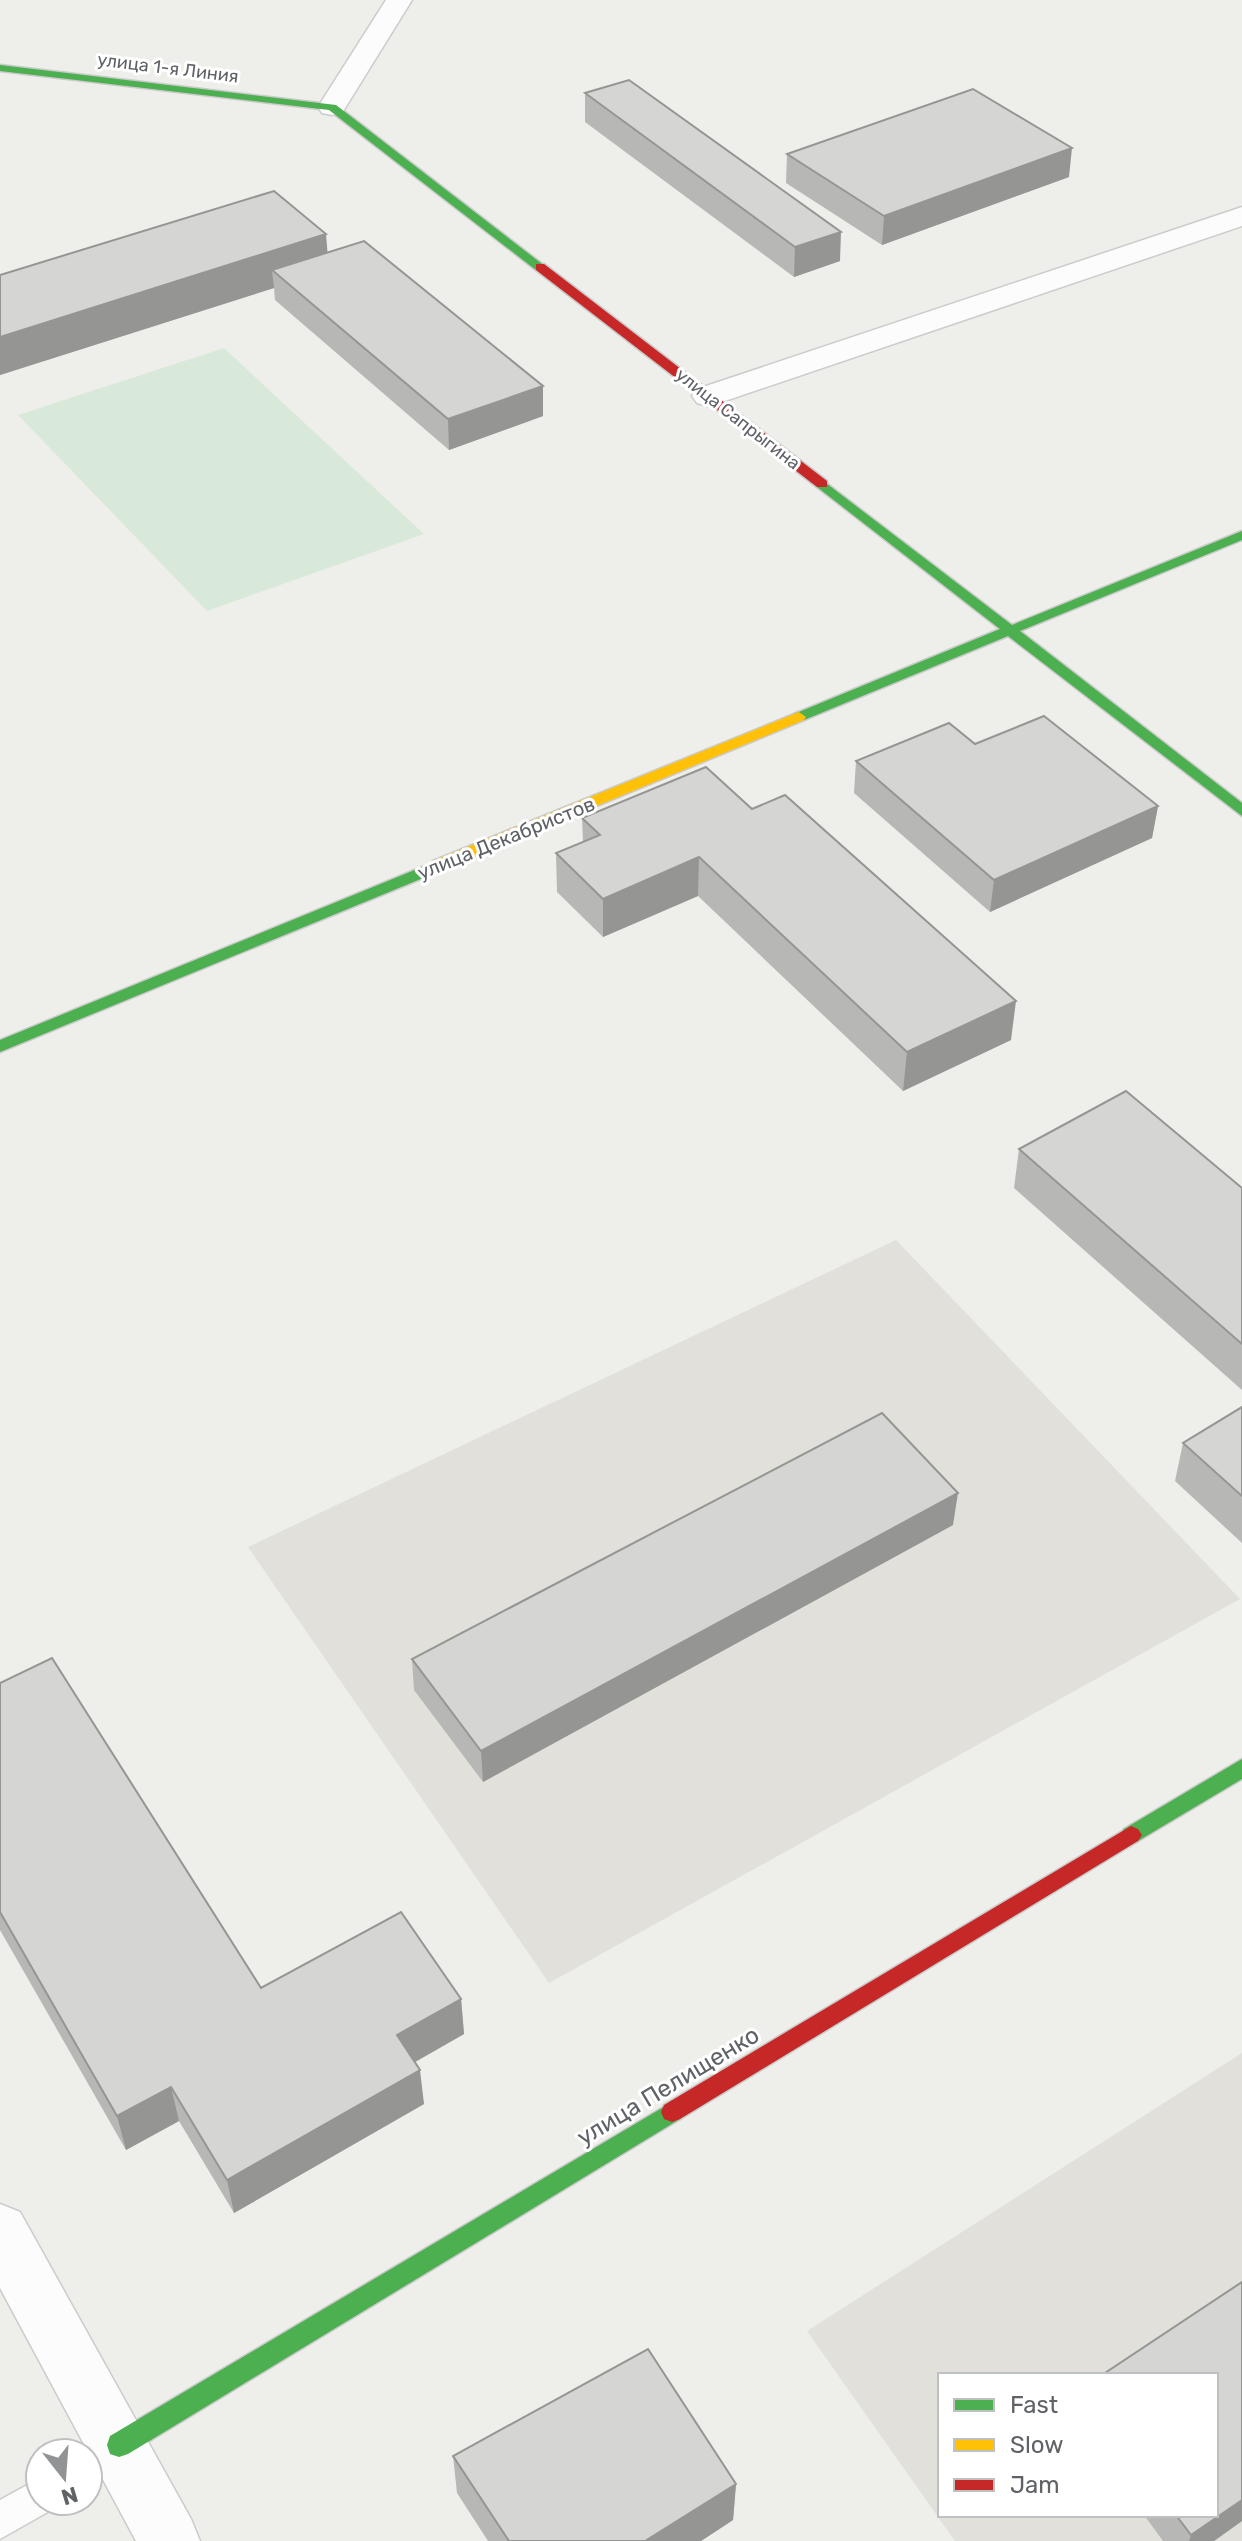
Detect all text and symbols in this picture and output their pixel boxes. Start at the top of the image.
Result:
street label: улица 1-я Линия [96,48,240,88]
street label: улица Сапрыгина [671,364,805,474]
street label: улица Декабристов [414,791,598,885]
street label: улица Пелищенко [572,2021,764,2151]
legend [938,2373,1218,2517]
text: Fast [1010,2391,1058,2419]
text: Slow [1010,2431,1063,2459]
north arrow [24,2437,104,2517]
text: Jam [1010,2471,1060,2499]
text: N [58,2480,81,2511]

